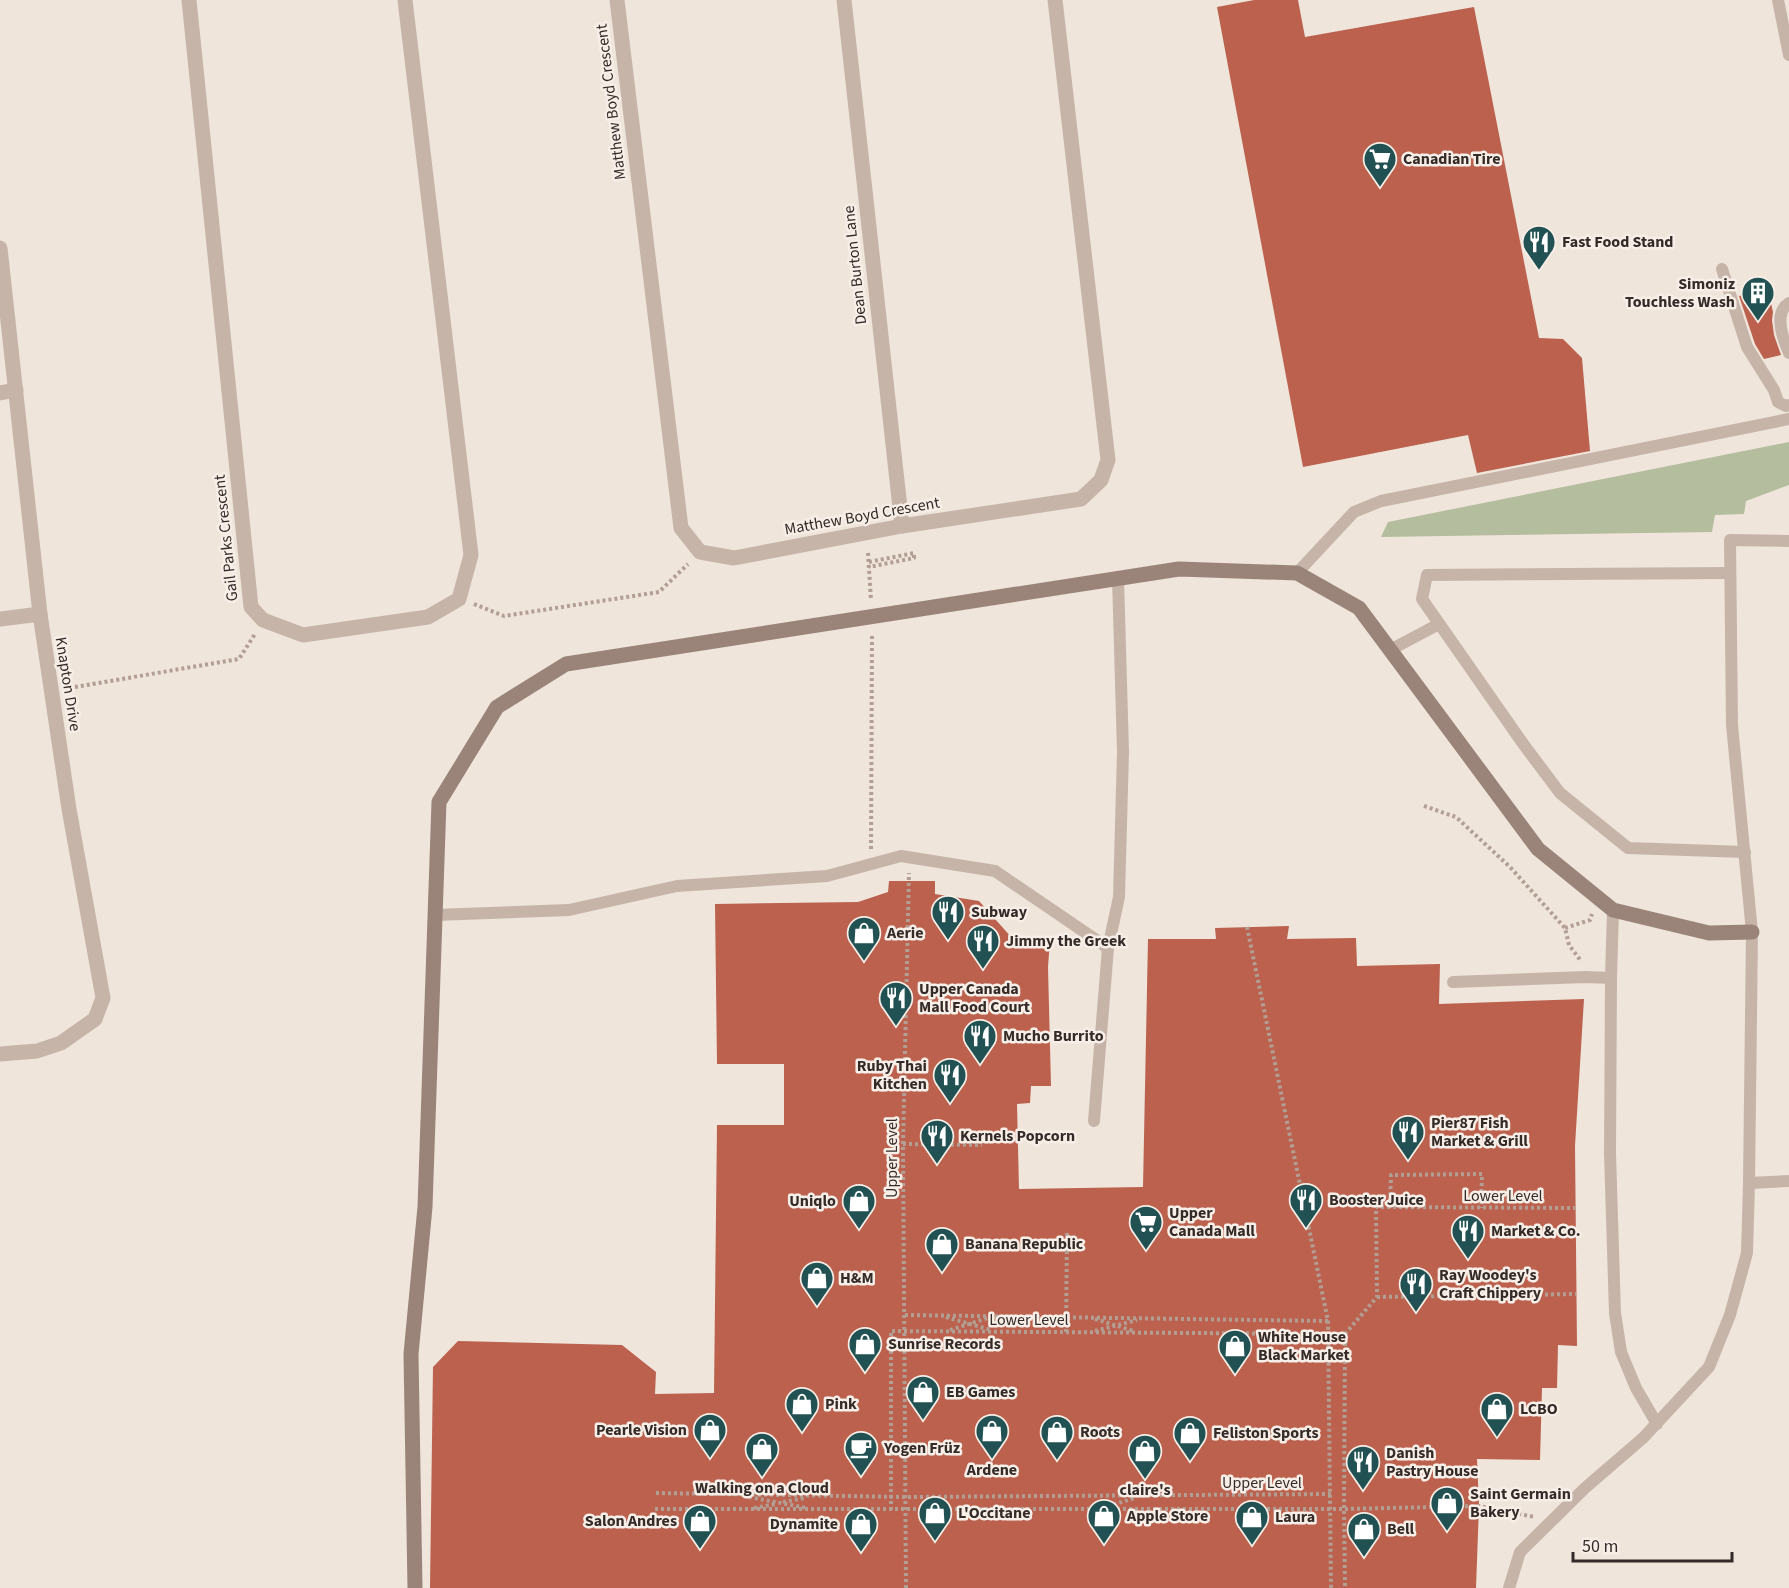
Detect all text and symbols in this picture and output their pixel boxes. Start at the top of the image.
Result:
street label: Matthew Boyd Crescent [590,22,631,181]
supermarket icon: Canadian Tire [1362,141,1398,188]
place label: Canadian Tire [1403,148,1501,170]
street label: Dean Burton Lane [838,204,872,326]
restaurant icon: Fast Food Stand [1521,224,1557,271]
place label: Fast Food Stand [1562,231,1674,253]
place label: Simoniz Touchless Wash [1625,273,1735,313]
building icon: Simoniz Touchless Wash [1740,275,1776,322]
street label: Gail Parks Crescent [208,473,244,602]
street label: Matthew Boyd Crescent [783,491,942,540]
street label: Knapton Drive [50,635,86,733]
restaurant icon: Subway [930,894,966,941]
place label: Subway [971,901,1028,923]
shop icon: Aerie [846,915,882,962]
place label: Aerie [886,922,924,944]
restaurant icon: Jimmy the Greek [965,923,1001,970]
place label: Jimmy the Greek [1006,930,1126,952]
place label: Upper Canada Mall Food Court [919,978,1030,1018]
restaurant icon: Upper Canada Mall Food Court [878,980,914,1027]
restaurant icon: Mucho Burrito [962,1018,998,1065]
place label: Mucho Burrito [1003,1025,1104,1047]
place label: Ruby Thai Kitchen [857,1055,927,1095]
restaurant icon: Ruby Thai Kitchen [932,1057,968,1104]
place label: Pier87 Fish Market & Grill [1431,1112,1528,1152]
restaurant icon: Pier87 Fish Market & Grill [1390,1114,1426,1161]
street label: Upper Level [881,1118,903,1198]
restaurant icon: Kernels Popcorn [919,1118,955,1165]
place label: Kernels Popcorn [960,1125,1075,1147]
restaurant icon: Booster Juice [1288,1182,1324,1229]
shop icon: Uniqlo [841,1183,877,1230]
street label: Lower Level [1463,1185,1543,1207]
place label: Booster Juice [1329,1189,1424,1211]
place label: Uniqlo [789,1190,836,1212]
place label: Upper Canada Mall [1169,1202,1255,1242]
supermarket icon: Upper Canada Mall [1128,1204,1164,1251]
restaurant icon: Market & Co. [1450,1213,1486,1260]
place label: Market & Co. [1491,1220,1580,1242]
shop icon: Banana Republic [924,1226,960,1273]
place label: Banana Republic [965,1233,1084,1255]
shop icon: H&M [799,1260,835,1307]
place label: Ray Woodey's Craft Chippery [1439,1264,1542,1304]
restaurant icon: Ray Woodey's Craft Chippery [1398,1266,1434,1313]
place label: H&M [840,1267,874,1289]
street label: Lower Level [989,1309,1069,1331]
shop icon: Sunrise Records [847,1326,883,1373]
place label: White House Black Market [1258,1326,1350,1366]
shop icon: White House Black Market [1217,1328,1253,1375]
place label: Sunrise Records [888,1333,1001,1355]
shop icon: EB Games [905,1374,941,1421]
place label: EB Games [946,1381,1015,1403]
shop icon: Pink [784,1386,820,1433]
shop icon: LCBO [1479,1391,1515,1438]
place label: Pink [825,1393,857,1415]
place label: LCBO [1520,1398,1558,1420]
shop icon: Pearle Vision [692,1412,728,1459]
shop icon: Ardene [974,1413,1010,1460]
shop icon: Roots [1039,1414,1075,1461]
shop icon: Feliston Sports [1172,1415,1208,1462]
place label: Pearle Vision [596,1419,687,1441]
place label: Roots [1080,1421,1120,1443]
place label: Feliston Sports [1213,1422,1319,1444]
cafe icon: Yogen Früz [843,1430,879,1477]
shop icon: Walking on a Cloud [744,1431,780,1478]
shop icon: claire's [1127,1433,1163,1480]
place label: Yogen Früz [883,1437,960,1459]
place label: Danish Pastry House [1386,1442,1478,1482]
restaurant icon: Danish Pastry House [1345,1444,1381,1491]
place label: Ardene [966,1459,1017,1481]
street label: Upper Level [1222,1472,1302,1494]
place label: Walking on a Cloud [695,1477,829,1499]
place label: claire's [1120,1479,1170,1501]
place label: Saint Germain Bakery [1470,1483,1571,1523]
shop icon: Saint Germain Bakery [1429,1485,1465,1532]
shop icon: L'Occitane [917,1495,953,1542]
shop icon: Apple Store [1086,1498,1122,1545]
shop icon: Laura [1234,1499,1270,1546]
place label: L'Occitane [958,1502,1030,1524]
shop icon: Salon Andres [682,1503,718,1550]
place label: Apple Store [1126,1505,1208,1527]
shop icon: Dynamite [843,1506,879,1553]
place label: Laura [1275,1506,1315,1528]
place label: Salon Andres [585,1510,677,1532]
shop icon: Bell [1346,1511,1382,1558]
place label: Dynamite [770,1513,838,1535]
place label: Bell [1387,1518,1415,1540]
scale bar [1573,1525,1732,1563]
text: 50 m [1582,1534,1618,1559]

